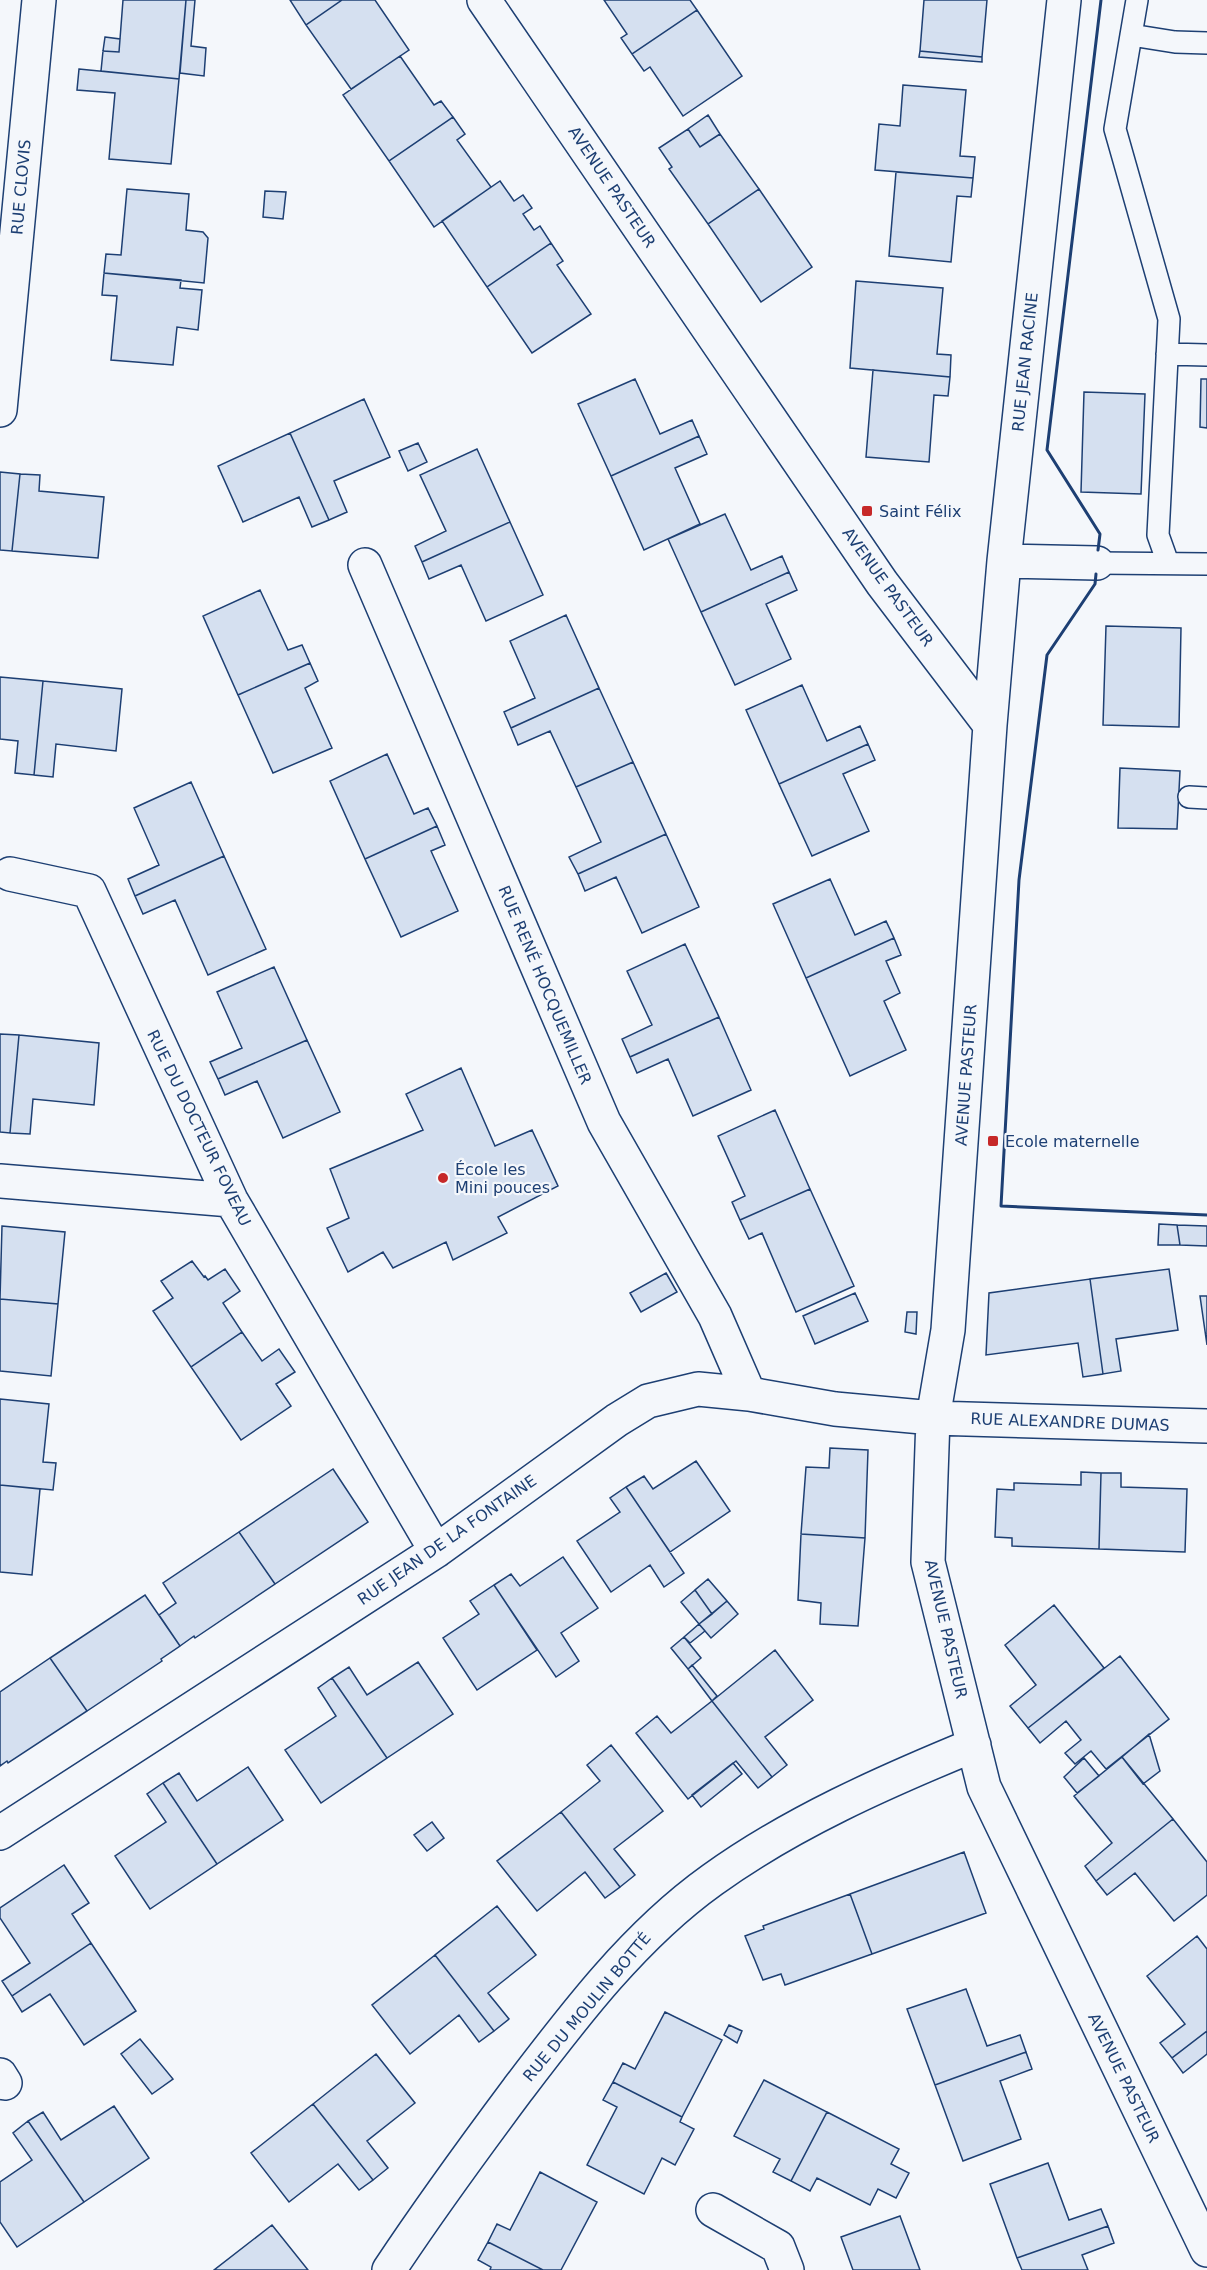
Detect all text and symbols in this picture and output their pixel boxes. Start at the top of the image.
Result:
street label: AVENUE PASTEUR [564,123,660,251]
street label: RUE CLOVIS [7,139,35,235]
street label: RUE JEAN RACINE [1008,291,1042,433]
place label: Saint Félix [879,502,961,521]
marker: Saint Félix [860,504,874,518]
street label: AVENUE PASTEUR [838,524,938,650]
street label: RUE RENÉ HOCQUEMILLER [494,883,596,1087]
street label: AVENUE PASTEUR [952,1003,980,1147]
street label: RUE DU DOCTEUR FOVEAU [143,1027,255,1229]
place label: Ecole maternelle [1005,1132,1140,1151]
marker: Ecole maternelle [986,1134,1000,1148]
place label: École les Mini pouces [455,1160,550,1197]
marker: École les Mini pouces [436,1171,450,1185]
street label: RUE ALEXANDRE DUMAS [970,1409,1170,1435]
street label: RUE JEAN DE LA FONTAINE [354,1471,540,1609]
street label: AVENUE PASTEUR [921,1558,971,1700]
street label: RUE DU MOULIN BOTTÉ [519,1929,655,2085]
street label: AVENUE PASTEUR [1084,2010,1164,2146]

